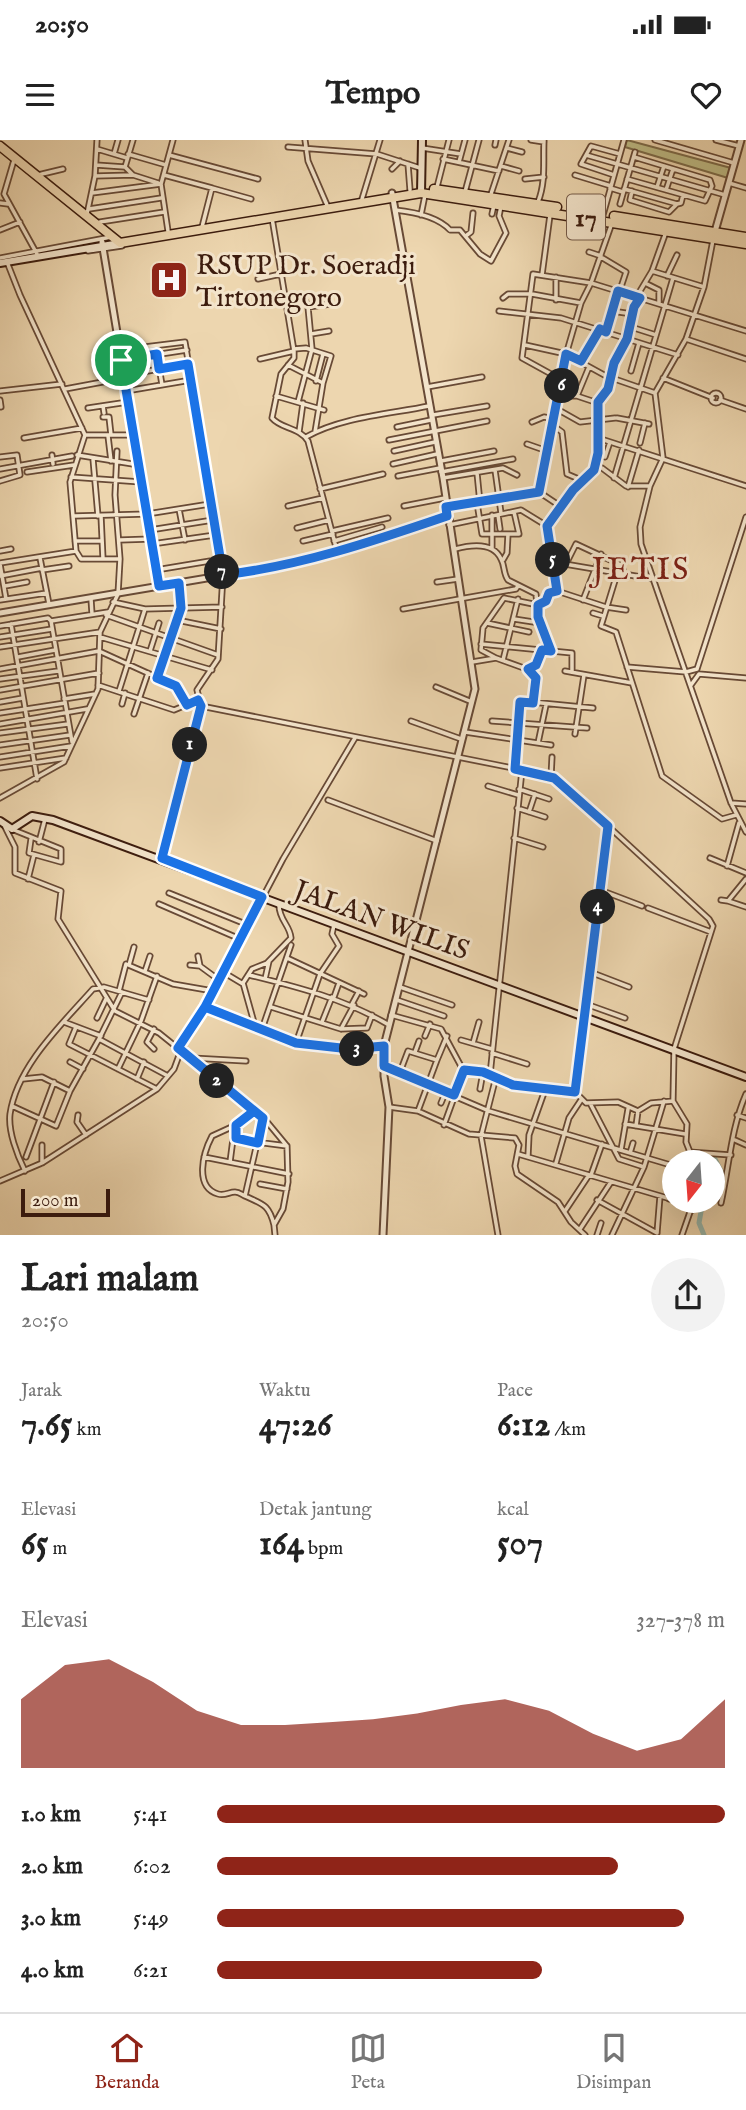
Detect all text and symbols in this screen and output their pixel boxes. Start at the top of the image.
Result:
text: 20:50 [35,8,89,41]
text: Tempo [326,74,420,115]
icon: menu [21,76,59,114]
icon: heart [687,76,725,114]
road number: 17 [567,194,605,240]
place label: RSUP Dr. Soeradji Tirtonegoro [196,249,416,316]
hospital icon: RSUP Dr. Soeradji Tirtonegoro [148,259,190,301]
pin [91,330,151,390]
icon: arrive [102,341,140,379]
pin: 6 [544,369,580,404]
text: 6 [557,373,566,397]
pin: 5 [536,542,570,578]
text: 5 [549,547,556,571]
district label: JETIS [589,550,690,591]
pin: 7 [204,554,240,590]
text: 7 [217,559,226,583]
pin: 1 [172,728,208,762]
text: 1 [186,732,193,756]
street label: JALAN WILIS [286,872,474,969]
pin: 4 [580,890,616,924]
text: 4 [593,894,602,918]
pin: 3 [340,1032,374,1066]
text: 3 [353,1036,360,1060]
pin: 2 [200,1063,234,1098]
text: 2 [212,1068,221,1092]
north arrow [662,1150,724,1213]
map controls [662,1150,725,1213]
scale bar [21,1186,110,1218]
text: 200 m [32,1189,78,1213]
text: Lari malam [21,1256,199,1304]
button: share [651,1258,725,1332]
text: 20:50 [21,1306,69,1335]
text: Jarak [21,1379,62,1403]
text: Waktu [259,1379,311,1403]
text: Pace [497,1379,533,1403]
text: 7.65 [21,1403,72,1448]
text: 47:26 [259,1403,332,1448]
text: 6:12 [497,1403,550,1448]
text: km [72,1418,101,1442]
text: /km [550,1418,586,1442]
text: Elevasi [21,1498,76,1522]
text: Detak jantung [259,1498,372,1522]
text: kcal [497,1498,529,1522]
text: 65 [21,1522,48,1567]
text: 164 [259,1522,304,1567]
text: 507 [497,1522,543,1567]
text: m [48,1537,67,1561]
text: bpm [304,1537,343,1561]
text: Elevasi [21,1606,88,1635]
text: 327–378 m [636,1606,725,1635]
text: 1.0 km [21,1800,81,1829]
text: 5:41 [133,1800,167,1829]
text: 2.0 km [21,1852,83,1881]
text: 6:02 [133,1852,171,1881]
text: 3.0 km [21,1904,81,1933]
text: 5:49 [133,1904,169,1933]
text: 4.0 km [21,1956,84,1985]
text: 6:21 [133,1956,168,1985]
tab: Beranda [95,2029,160,2095]
tab: Peta [349,2029,387,2095]
tab: Disimpan [576,2029,651,2095]

